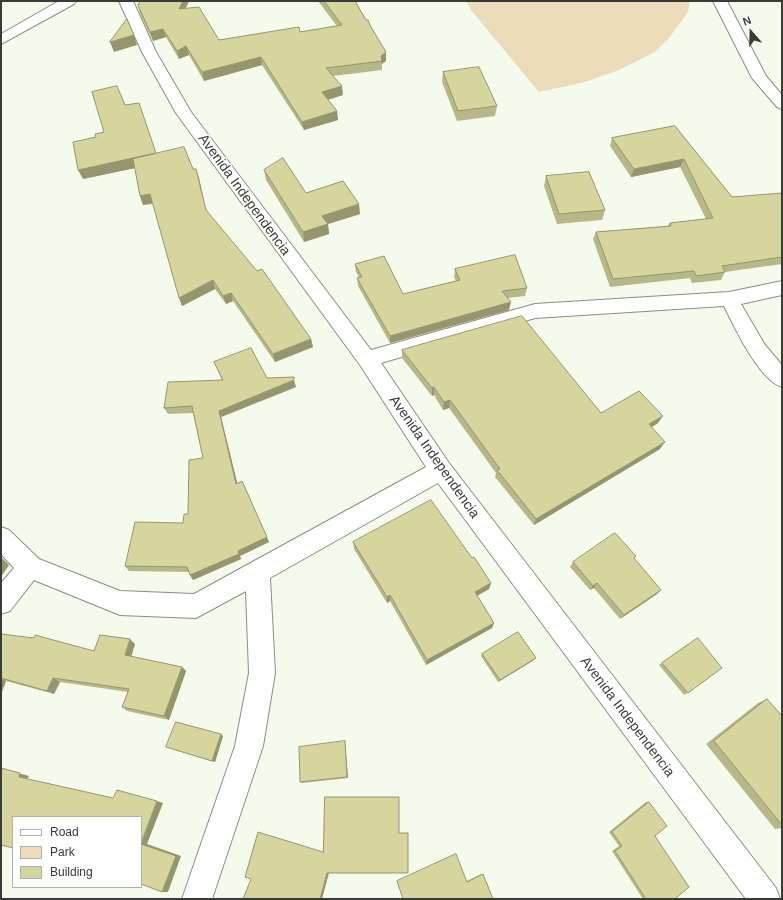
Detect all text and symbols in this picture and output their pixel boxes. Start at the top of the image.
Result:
north arrow [731,12,771,52]
text: N [741,14,753,28]
street label: Avenida Independencia [194,131,294,259]
street label: Avenida Independencia [385,392,483,522]
street label: Avenida Independencia [576,654,678,780]
legend [12,816,142,888]
text: Road [50,825,79,839]
text: Park [50,845,75,859]
text: Building [50,865,93,879]

